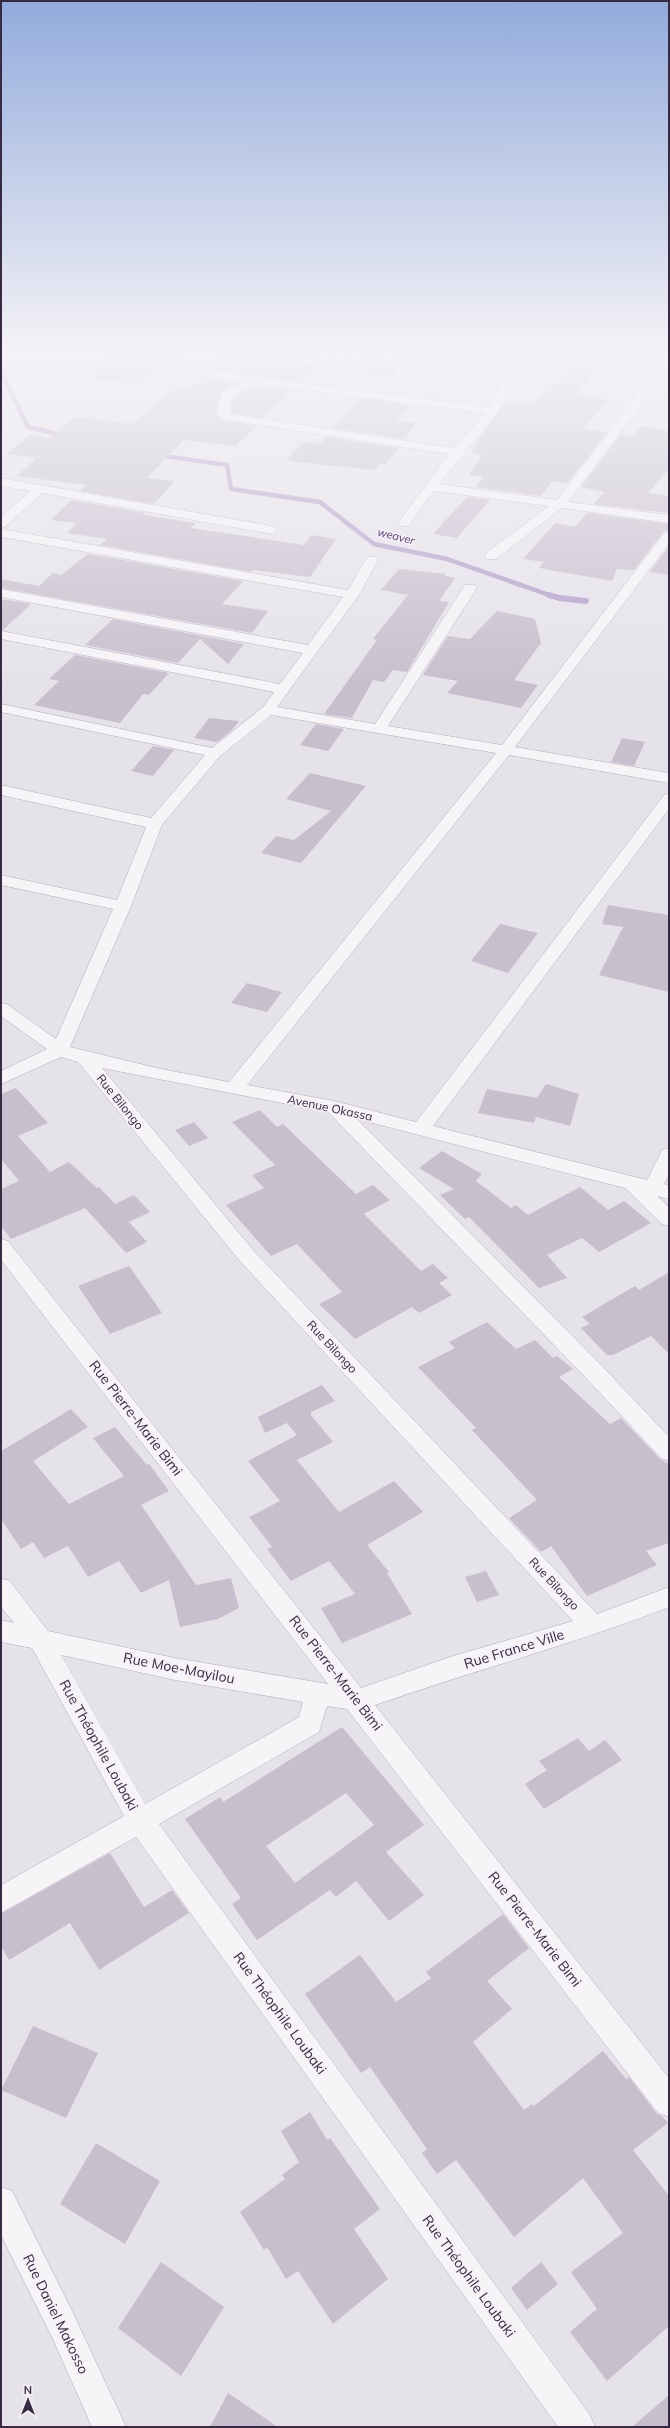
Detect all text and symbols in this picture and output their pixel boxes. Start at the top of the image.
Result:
water label: weaver [376,525,417,548]
street label: Rue Bilongo [94,1071,147,1132]
street label: Avenue Okassa [286,1091,374,1124]
street label: Rue Bilongo [304,1317,361,1376]
street label: Rue Pierre-Marie Bimi [85,1357,187,1479]
street label: Rue Bilongo [526,1554,583,1613]
street label: Rue Pierre-Marie Bimi [285,1612,387,1734]
street label: Rue France Ville [462,1625,566,1673]
street label: Rue Moe-Mayilou [122,1648,236,1688]
street label: Rue Théophile Loubaki [56,1676,142,1814]
street label: Rue Pierre-Marie Bimi [484,1868,586,1990]
street label: Rue Théophile Loubaki [230,1948,330,2078]
street label: Rue Théophile Loubaki [419,2211,519,2341]
street label: Rue Daniel Makosso [19,2251,93,2377]
north arrow [8,2380,48,2420]
text: N [24,2383,32,2397]

